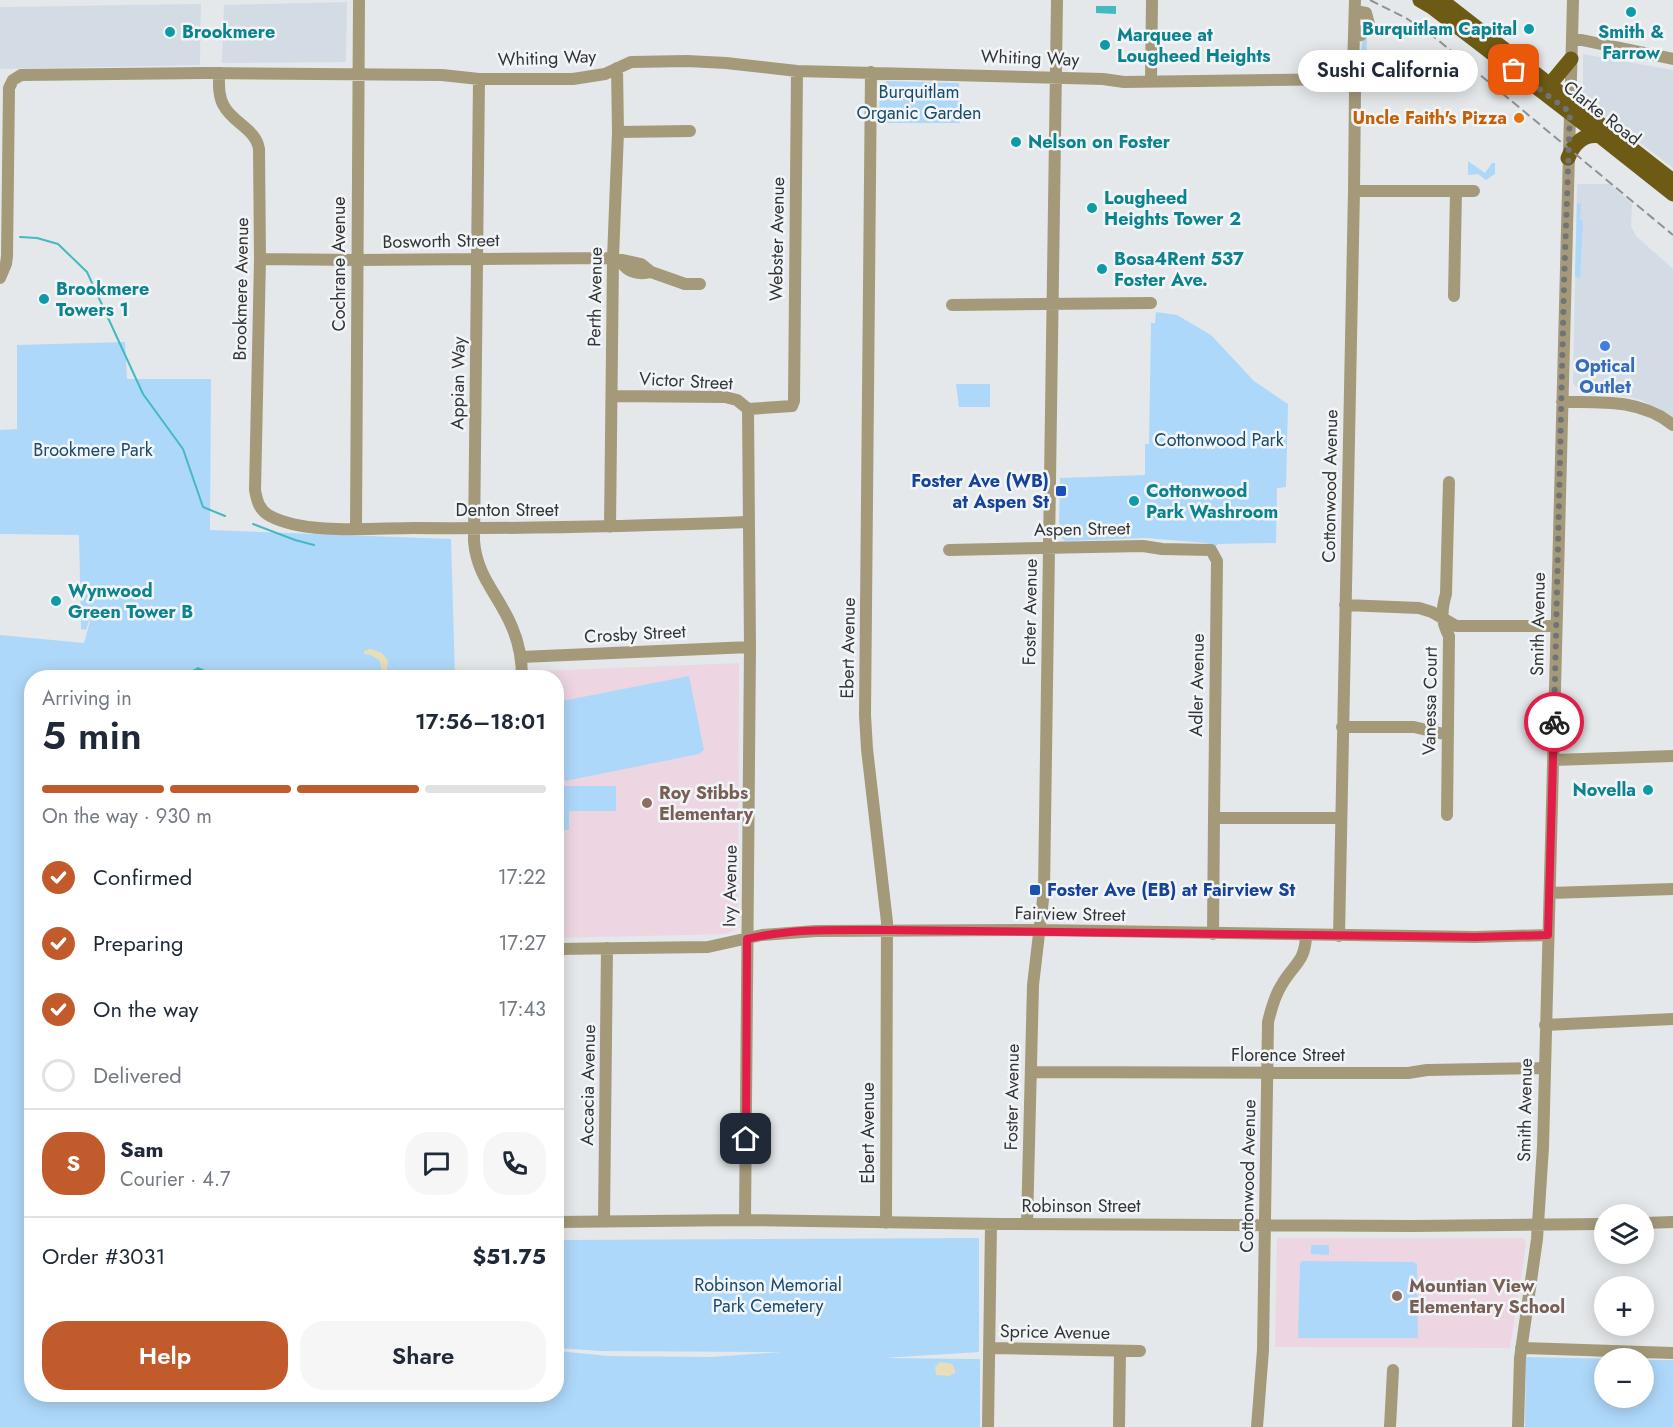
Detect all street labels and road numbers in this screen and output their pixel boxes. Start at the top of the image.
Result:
street label: Whiting Way [497,43,597,73]
street label: Whiting Way [980,43,1080,73]
street label: Clarke Road [1558,74,1646,152]
street label: Webster Avenue [763,177,791,301]
street label: Cochrane Avenue [326,196,352,332]
street label: Brookmere Avenue [227,217,255,361]
street label: Bosworth Street [382,227,500,255]
street label: Perth Avenue [581,247,609,347]
street label: Appian Way [444,336,472,430]
street label: Victor Street [638,366,734,396]
street label: Cottonwood Avenue [1316,409,1344,563]
street label: Denton Street [456,497,559,523]
street label: Aspen Street [1034,515,1131,543]
street label: Foster Avenue [1016,558,1044,666]
street label: Smith Avenue [1524,572,1552,676]
street label: Ebert Avenue [834,597,862,699]
street label: Crosby Street [584,618,687,650]
street label: Adler Avenue [1183,633,1211,737]
street label: Vanessa Court [1416,646,1444,755]
street label: Ivy Avenue [716,845,744,927]
street label: Fairview Street [1014,900,1126,928]
street label: Accacia Avenue [574,1024,602,1146]
street label: Florence Street [1231,1042,1346,1068]
street label: Foster Avenue [998,1043,1026,1151]
street label: Smith Avenue [1511,1058,1539,1162]
street label: Ebert Avenue [855,1082,881,1184]
street label: Cottonwood Avenue [1234,1099,1262,1253]
street label: Robinson Street [1021,1193,1141,1219]
street label: Sprice Avenue [1000,1318,1110,1346]

